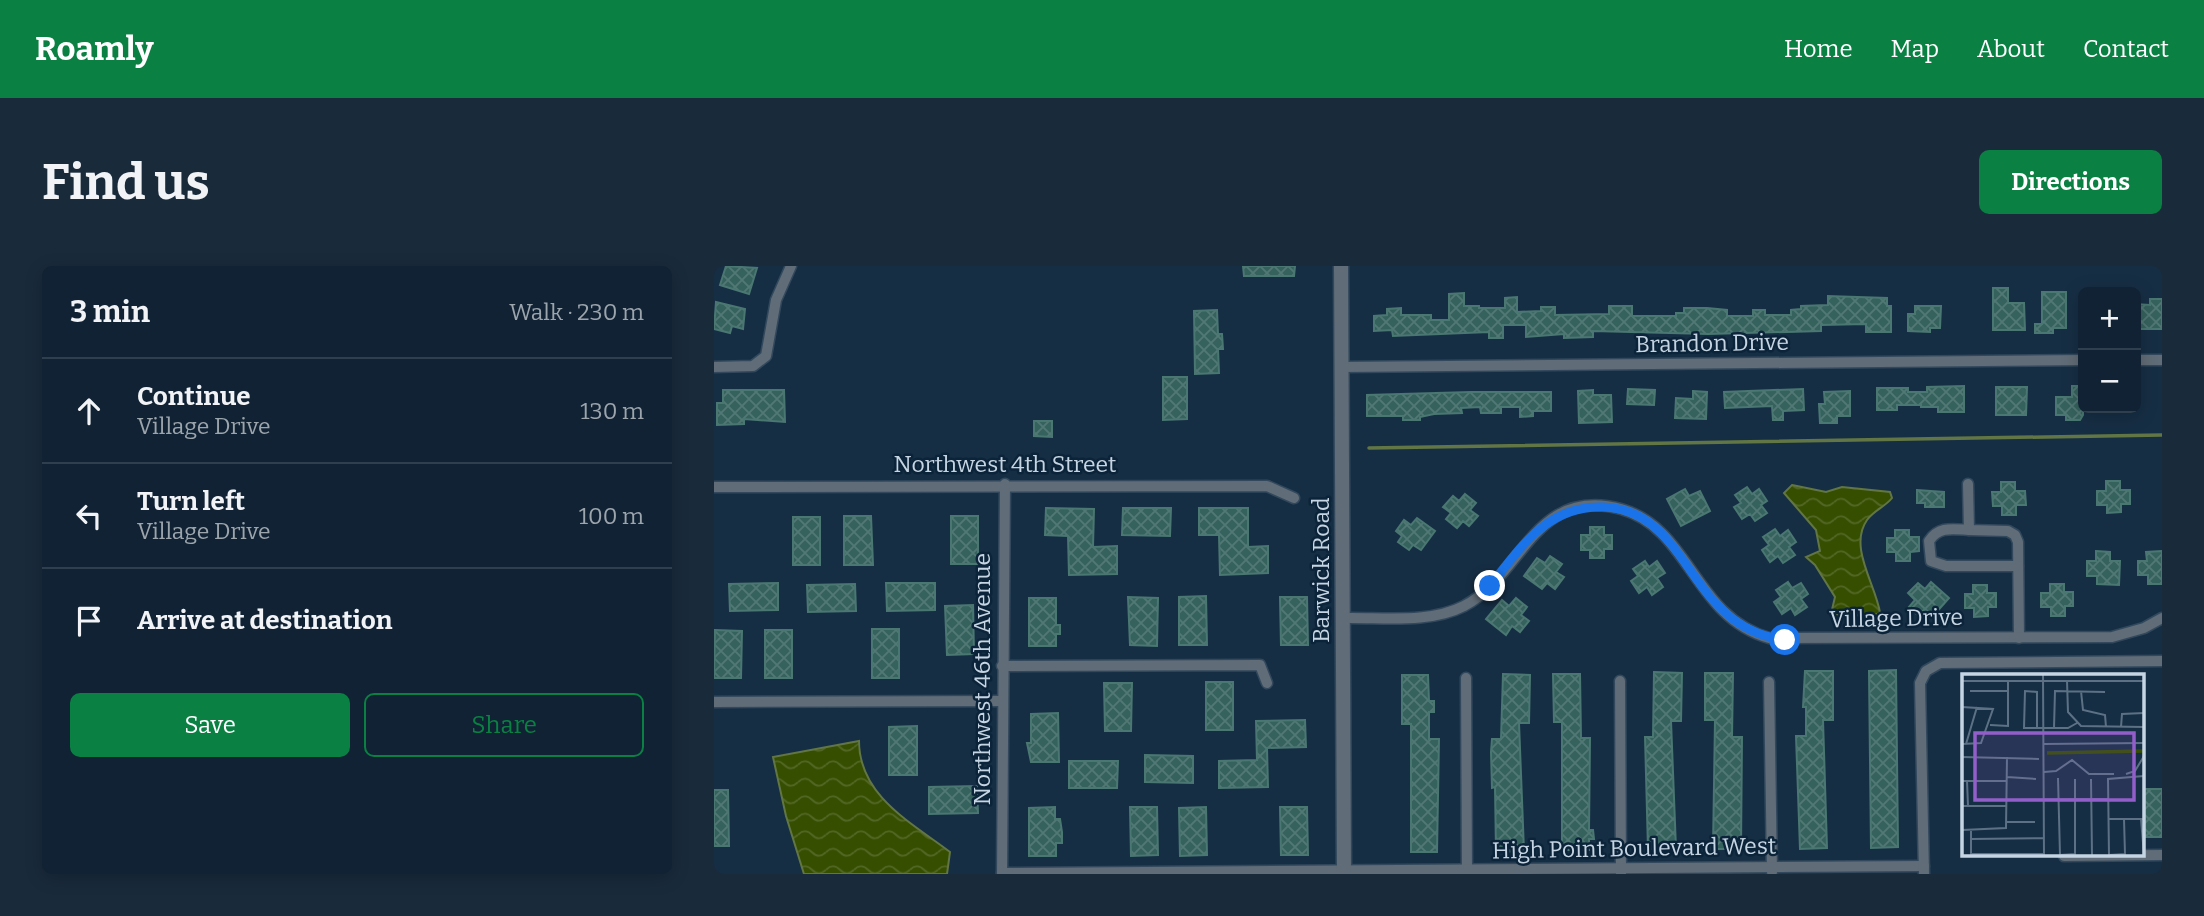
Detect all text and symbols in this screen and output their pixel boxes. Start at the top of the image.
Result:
text: Roamly [35,29,154,69]
text: Home [1784,35,1853,63]
text: Map [1891,35,1939,63]
text: About [1977,35,2045,63]
text: Contact [2083,35,2169,63]
button: Directions [1979,150,2162,214]
text: Find us [42,153,210,212]
map controls [2078,287,2141,413]
button: + [2078,287,2141,350]
text: 3 min [70,294,150,330]
text: Walk · 230 m [509,298,644,326]
street label: Brandon Drive [1635,328,1789,358]
button: − [2078,350,2141,413]
text: Continue [137,381,251,412]
icon: ahead [70,392,108,430]
text: 130 m [580,397,644,425]
text: Village Drive [137,412,271,440]
street label: Northwest 4th Street [894,450,1116,478]
text: Turn left [137,486,245,517]
icon: left [70,497,108,535]
street label: Barwick Road [1307,497,1335,643]
text: 100 m [579,502,644,530]
text: Village Drive [137,517,271,545]
street label: Northwest 46th Avenue [968,553,996,805]
route end [1474,570,1505,601]
icon: arrive [70,602,108,640]
street label: Village Drive [1829,603,1963,633]
text: Arrive at destination [137,605,392,636]
route start [1769,624,1800,655]
inset map [1962,674,2144,856]
button: Save [70,693,350,757]
button: Share [364,693,644,757]
street label: High Point Boulevard West [1492,832,1776,864]

